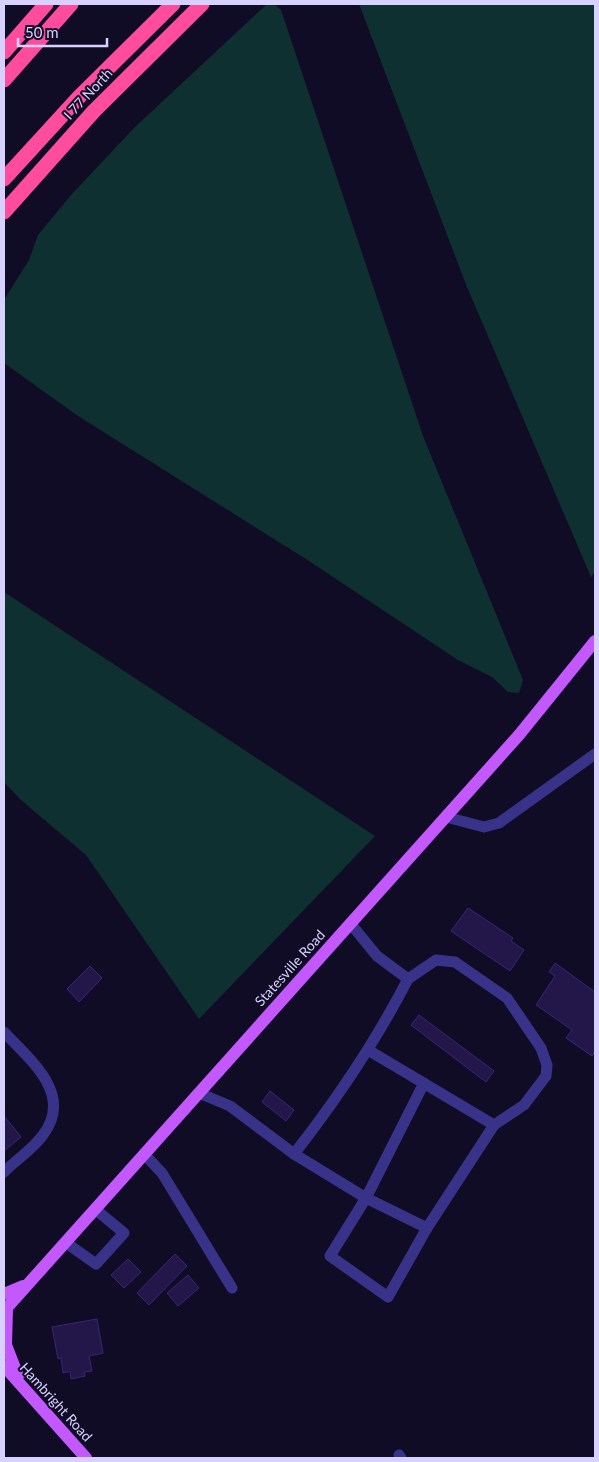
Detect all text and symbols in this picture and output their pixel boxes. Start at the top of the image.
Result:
scale bar [18,15,106,47]
text: 50 m [25,23,59,41]
street label: I 77 North [60,65,116,123]
street label: Statesville Road [251,926,328,1009]
street label: Hambright Road [17,1359,96,1444]

